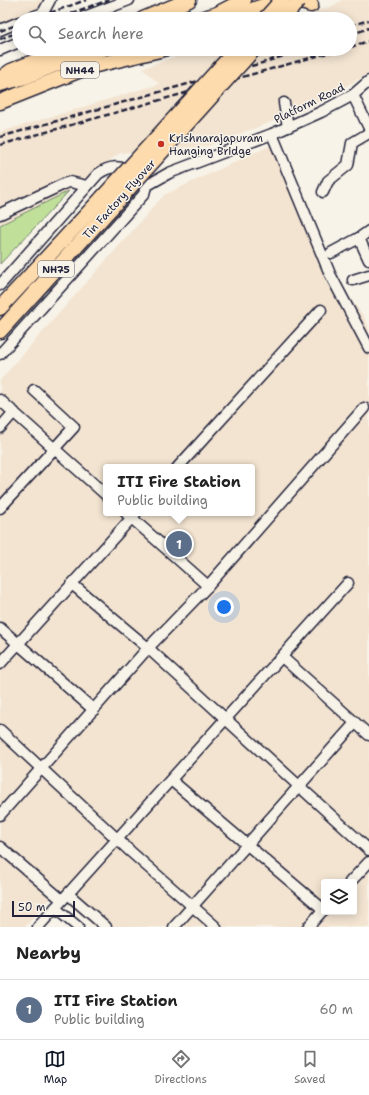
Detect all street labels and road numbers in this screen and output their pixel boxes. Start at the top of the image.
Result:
road number: NH44 [61,62,99,78]
street label: Platform Road [271,80,347,127]
street label: Tin Factory Flyover [80,156,159,242]
road number: NH75 [38,261,74,277]

